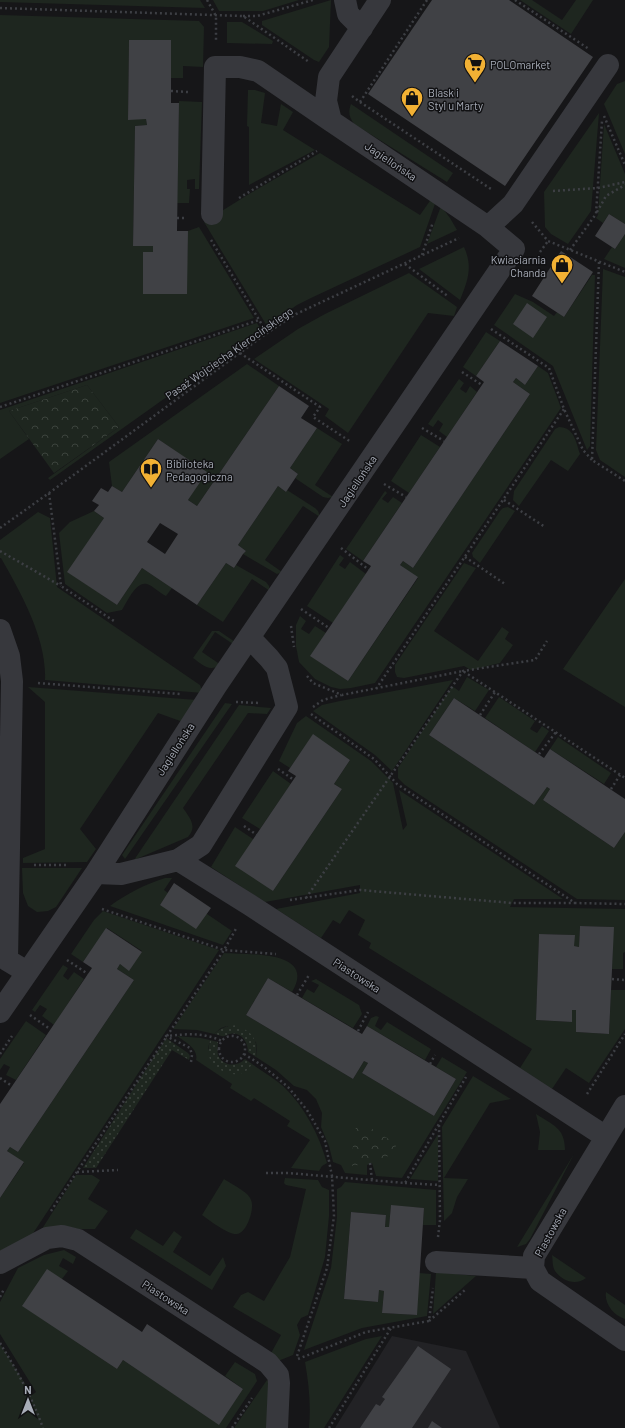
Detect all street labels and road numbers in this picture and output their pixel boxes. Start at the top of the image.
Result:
street label: Jagiellońska [363,139,419,183]
street label: Pasaż Wojciecha Kierocińskiego [163,304,295,402]
street label: Jagiellońska [335,453,379,509]
street label: Jagiellońska [153,720,197,778]
street label: Piastowska [331,955,383,995]
street label: Piastowska [531,1205,569,1259]
street label: Piastowska [140,1277,192,1317]

